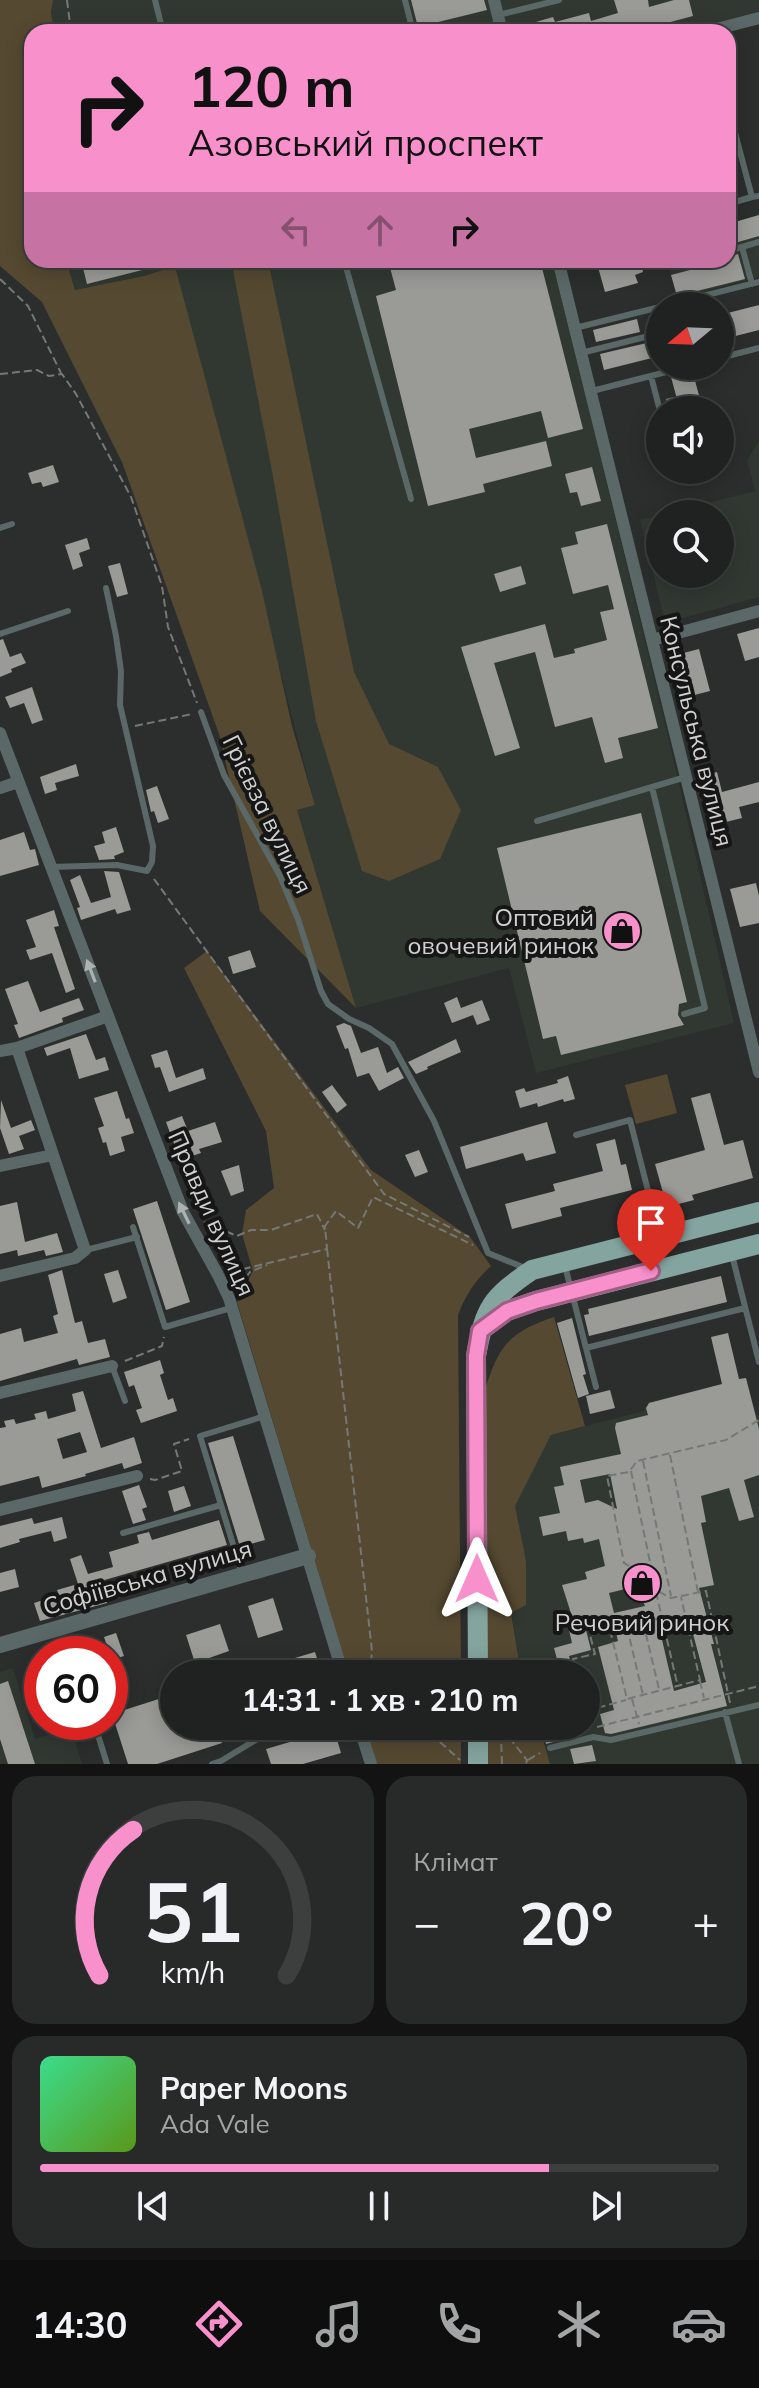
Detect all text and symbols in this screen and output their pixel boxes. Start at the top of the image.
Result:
text: 120 m [188,51,355,121]
icon: right [56,56,160,160]
text: Азовський проспект [188,120,543,165]
icon: left [274,208,318,252]
icon: ahead [358,208,402,252]
icon: right [442,208,486,252]
north arrow [646,292,734,380]
map controls [646,292,734,588]
button: sound [646,396,734,484]
button: search [646,500,734,588]
street label: Консульська вулиця [654,613,740,849]
street label: Грієвза вулиця [217,730,319,898]
place label: Оптовий овочевий ринок [408,902,594,960]
shop icon: Оптовий овочевий ринок [601,910,643,952]
one-way arrow [84,959,96,983]
street label: Правди вулиця [162,1125,262,1301]
pin [617,1189,685,1271]
icon: arrive [629,1201,673,1245]
one-way arrow [177,1202,191,1225]
street label: Софіївська вулиця [39,1533,255,1621]
position arrow [435,1537,519,1621]
shop icon: Речовий ринок [621,1562,663,1604]
place label: Речовий ринок [555,1607,729,1637]
speed limit sign: 60 [24,1636,128,1740]
text: 14:31 · 1 хв · 210 m [241,1681,519,1719]
text: Клімат [414,1845,497,1878]
text: 51 [143,1858,243,1963]
text: 20° [519,1885,614,1960]
text: − [414,1895,440,1950]
text: + [693,1895,719,1950]
text: km/h [160,1954,225,1990]
text: Paper Moons [160,2069,348,2107]
text: Ada Vale [160,2107,270,2140]
icon: previous [131,2184,175,2228]
icon: pause [357,2184,401,2228]
icon: next [584,2184,628,2228]
icon: directions [191,2296,247,2352]
icon: music [311,2296,367,2352]
icon: phone [431,2296,487,2352]
icon: climate [551,2296,607,2352]
icon: car [671,2296,727,2352]
text: 14:30 [32,2302,127,2347]

